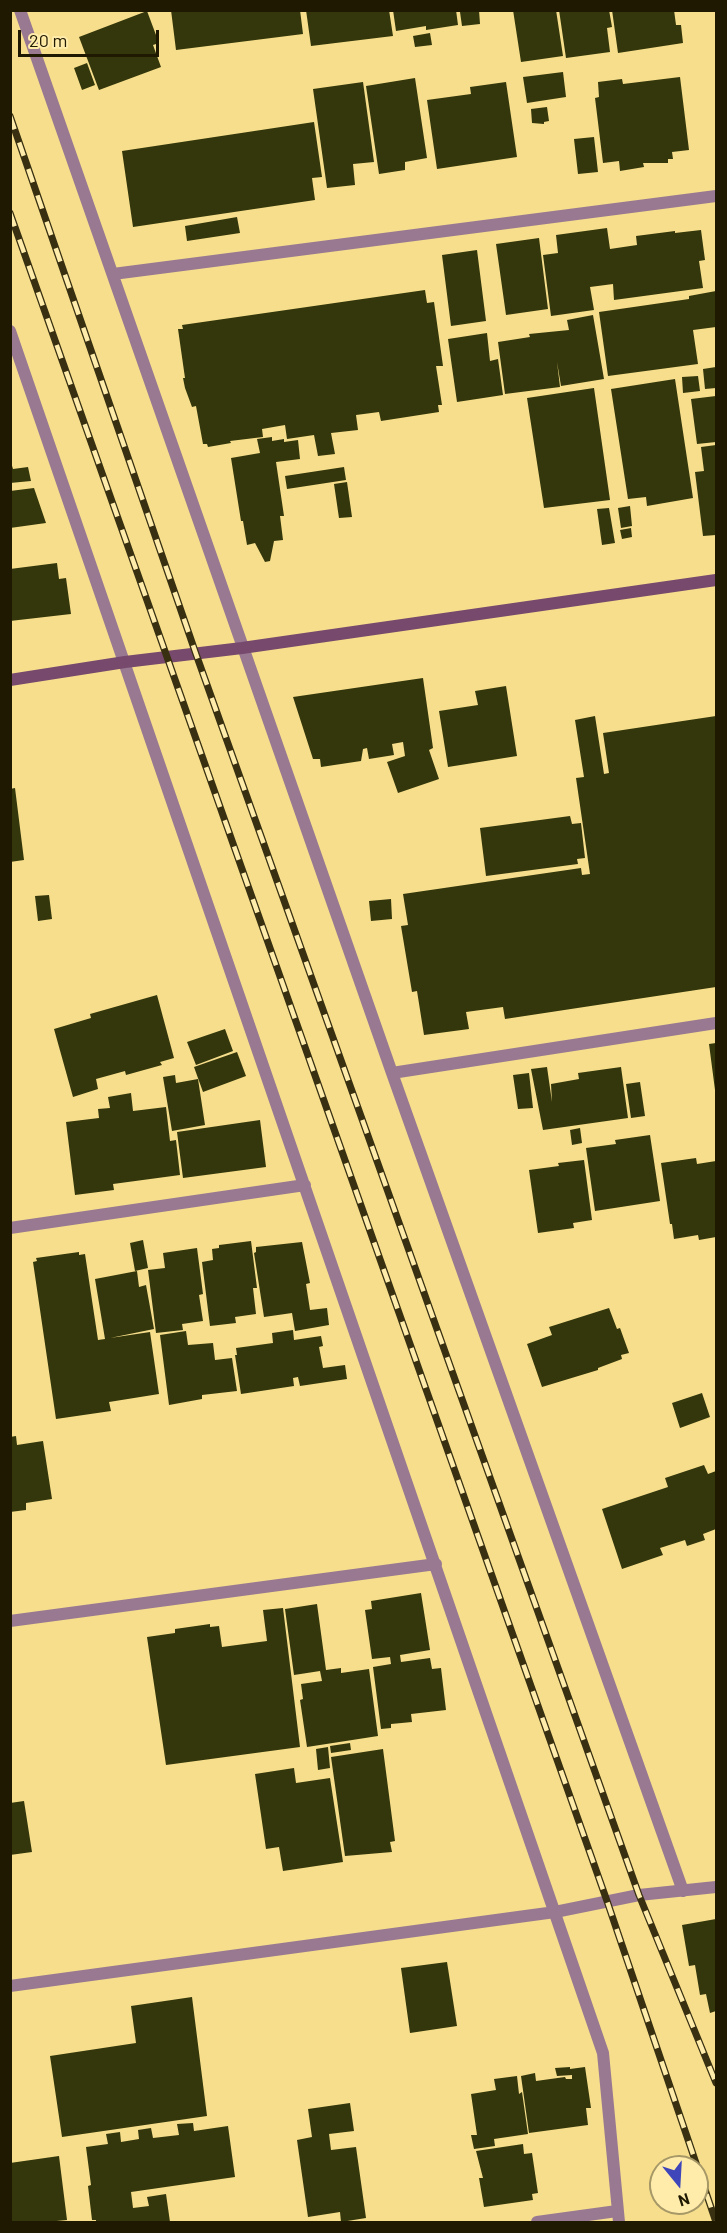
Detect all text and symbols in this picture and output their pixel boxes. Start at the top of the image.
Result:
scale bar [21,18,162,56]
text: 20 m [29,29,67,51]
north arrow [649,2155,709,2215]
text: N [676,2190,692,2211]

